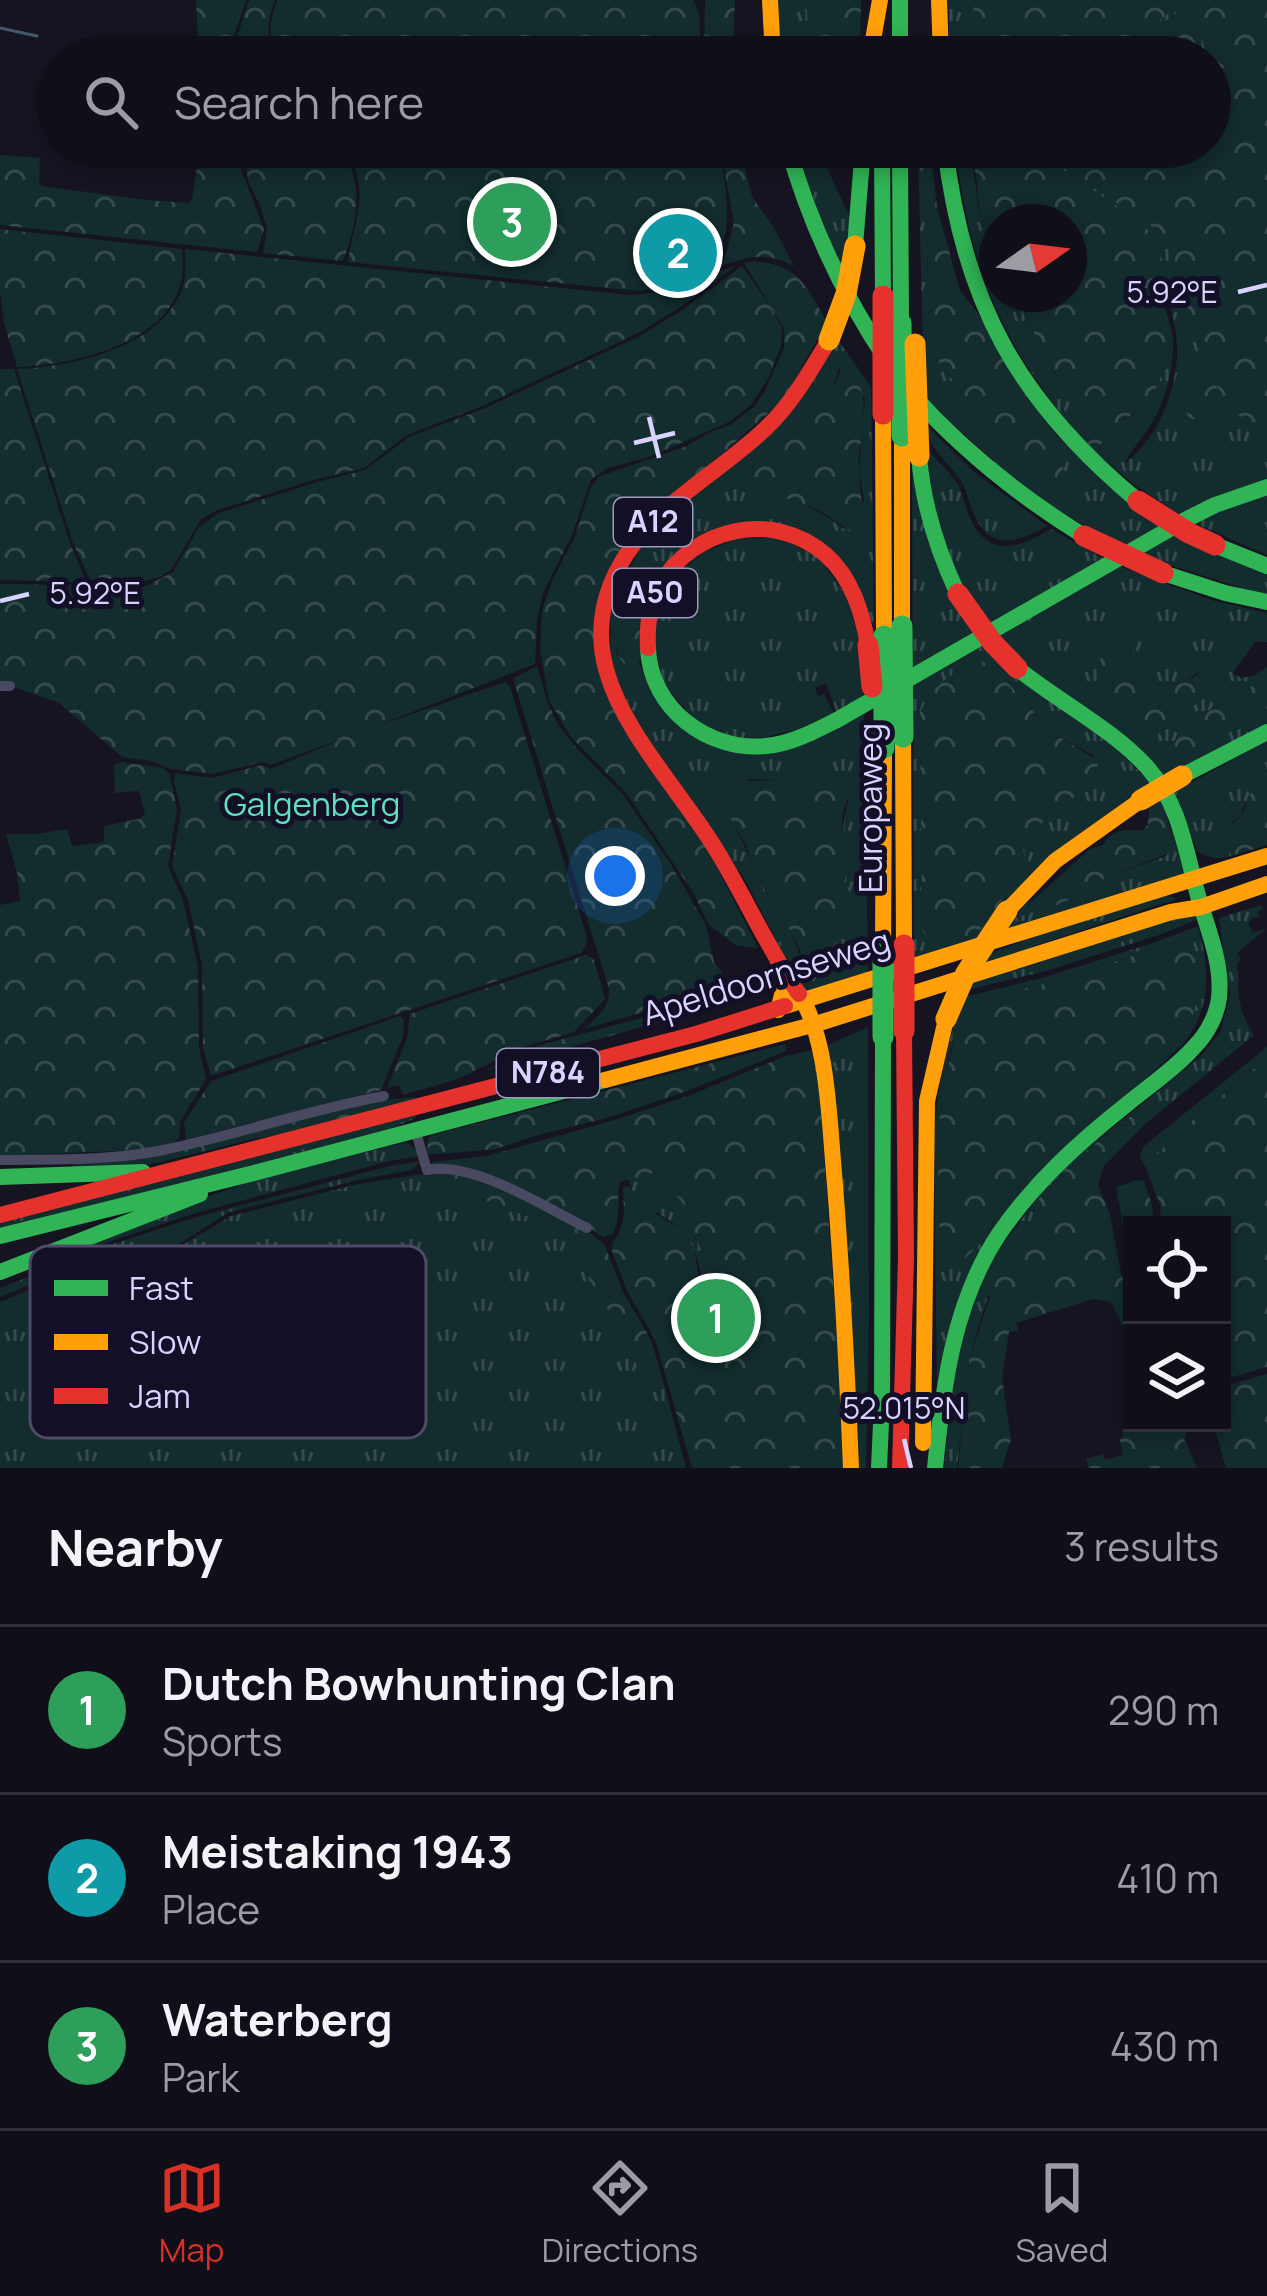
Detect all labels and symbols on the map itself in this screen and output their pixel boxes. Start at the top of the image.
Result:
pin: 3 [473,177,551,267]
north arrow [979,204,1087,312]
pin: 2 [639,208,717,298]
text: 5.92°E [1126,271,1218,312]
road number: A12 [614,498,692,546]
road number: A50 [613,569,697,617]
text: 5.92°E [49,572,141,613]
street label: Europaweg [847,723,892,893]
park label: Galgenberg [224,781,400,826]
your location [585,846,645,906]
street label: Apeldoornseweg [636,917,895,1036]
road number: N784 [497,1049,599,1097]
legend [30,1246,426,1438]
text: Fast [129,1265,194,1310]
pin: 1 [677,1273,755,1363]
text: Slow [129,1319,201,1364]
text: Jam [129,1373,191,1418]
text: 52.015°N [843,1387,965,1428]

